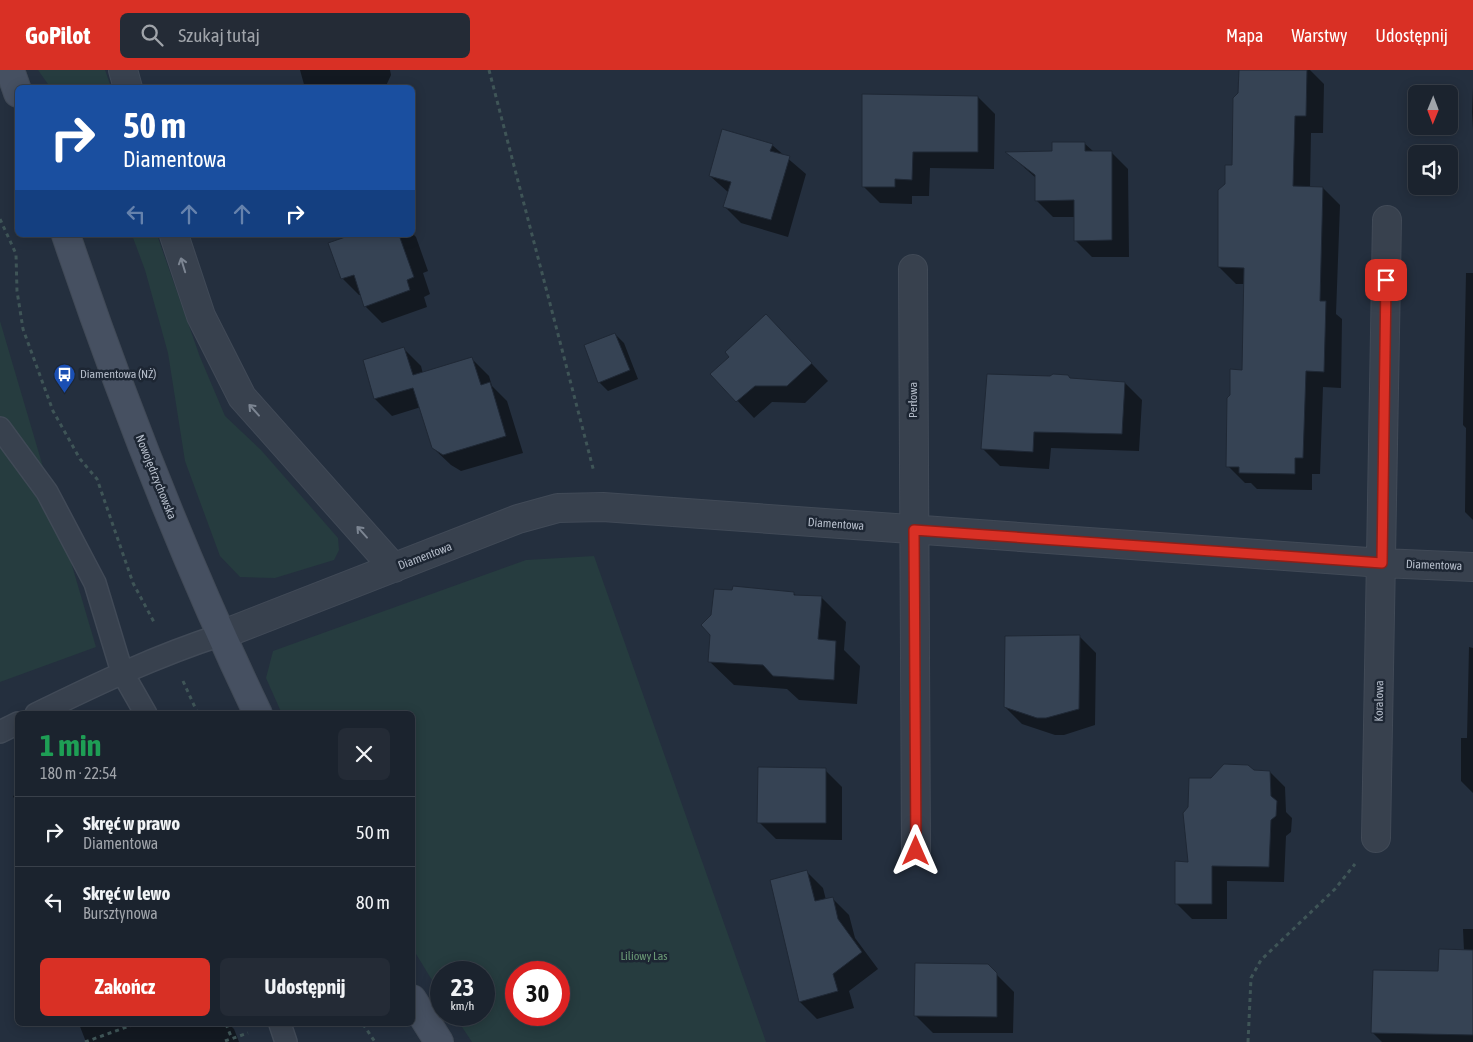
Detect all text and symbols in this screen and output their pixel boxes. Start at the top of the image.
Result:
search box [120,13,470,58]
icon: search [138,21,166,49]
text: GoPilot [25,22,90,49]
text: Szukaj tutaj [178,24,260,46]
text: Mapa [1226,25,1263,46]
text: Warstwy [1291,25,1347,46]
text: Udostępnij [1375,25,1448,46]
north arrow [1408,85,1458,135]
map controls [1408,85,1458,195]
icon: right [40,105,105,170]
text: 50 m [123,105,186,145]
button: sound [1408,145,1458,195]
text: Diamentowa [123,146,227,172]
icon: left [122,200,150,228]
icon: ahead [175,200,203,228]
icon: ahead [228,200,256,228]
icon: right [281,200,309,228]
one-way arrow [178,258,188,274]
pin [1365,259,1407,301]
icon: arrive [1372,266,1400,294]
bus stop icon: Diamentowa (NŻ) [52,362,76,393]
place label: Diamentowa (NŻ) [80,367,156,381]
street label: Perłowa [906,382,920,418]
one-way arrow [248,404,260,417]
street label: Nowojędrzychowska [133,433,179,521]
street label: Diamentowa [807,515,865,533]
one-way arrow [356,525,368,538]
street label: Diamentowa [396,539,454,573]
street label: Diamentowa [1406,557,1462,573]
street label: Koralowa [1372,680,1386,722]
text: 1 min [40,728,101,762]
button: close [338,728,390,780]
text: 180 m · 22:54 [40,764,117,782]
text: Skręć w prawo [83,812,180,834]
icon: right [40,818,68,846]
text: 50 m [356,821,390,843]
position arrow [889,824,941,876]
text: Diamentowa [83,834,158,852]
text: Skręć w lewo [83,882,170,904]
icon: left [40,888,68,916]
text: 80 m [356,891,390,913]
text: Bursztynowa [83,904,158,922]
park label: Liliowy Las [620,949,668,963]
button: Zakończ [40,958,210,1016]
button: Udostępnij [220,958,390,1016]
speed limit sign: 30 [505,961,570,1026]
text: 23 [451,973,474,1001]
text: km/h [451,999,474,1013]

